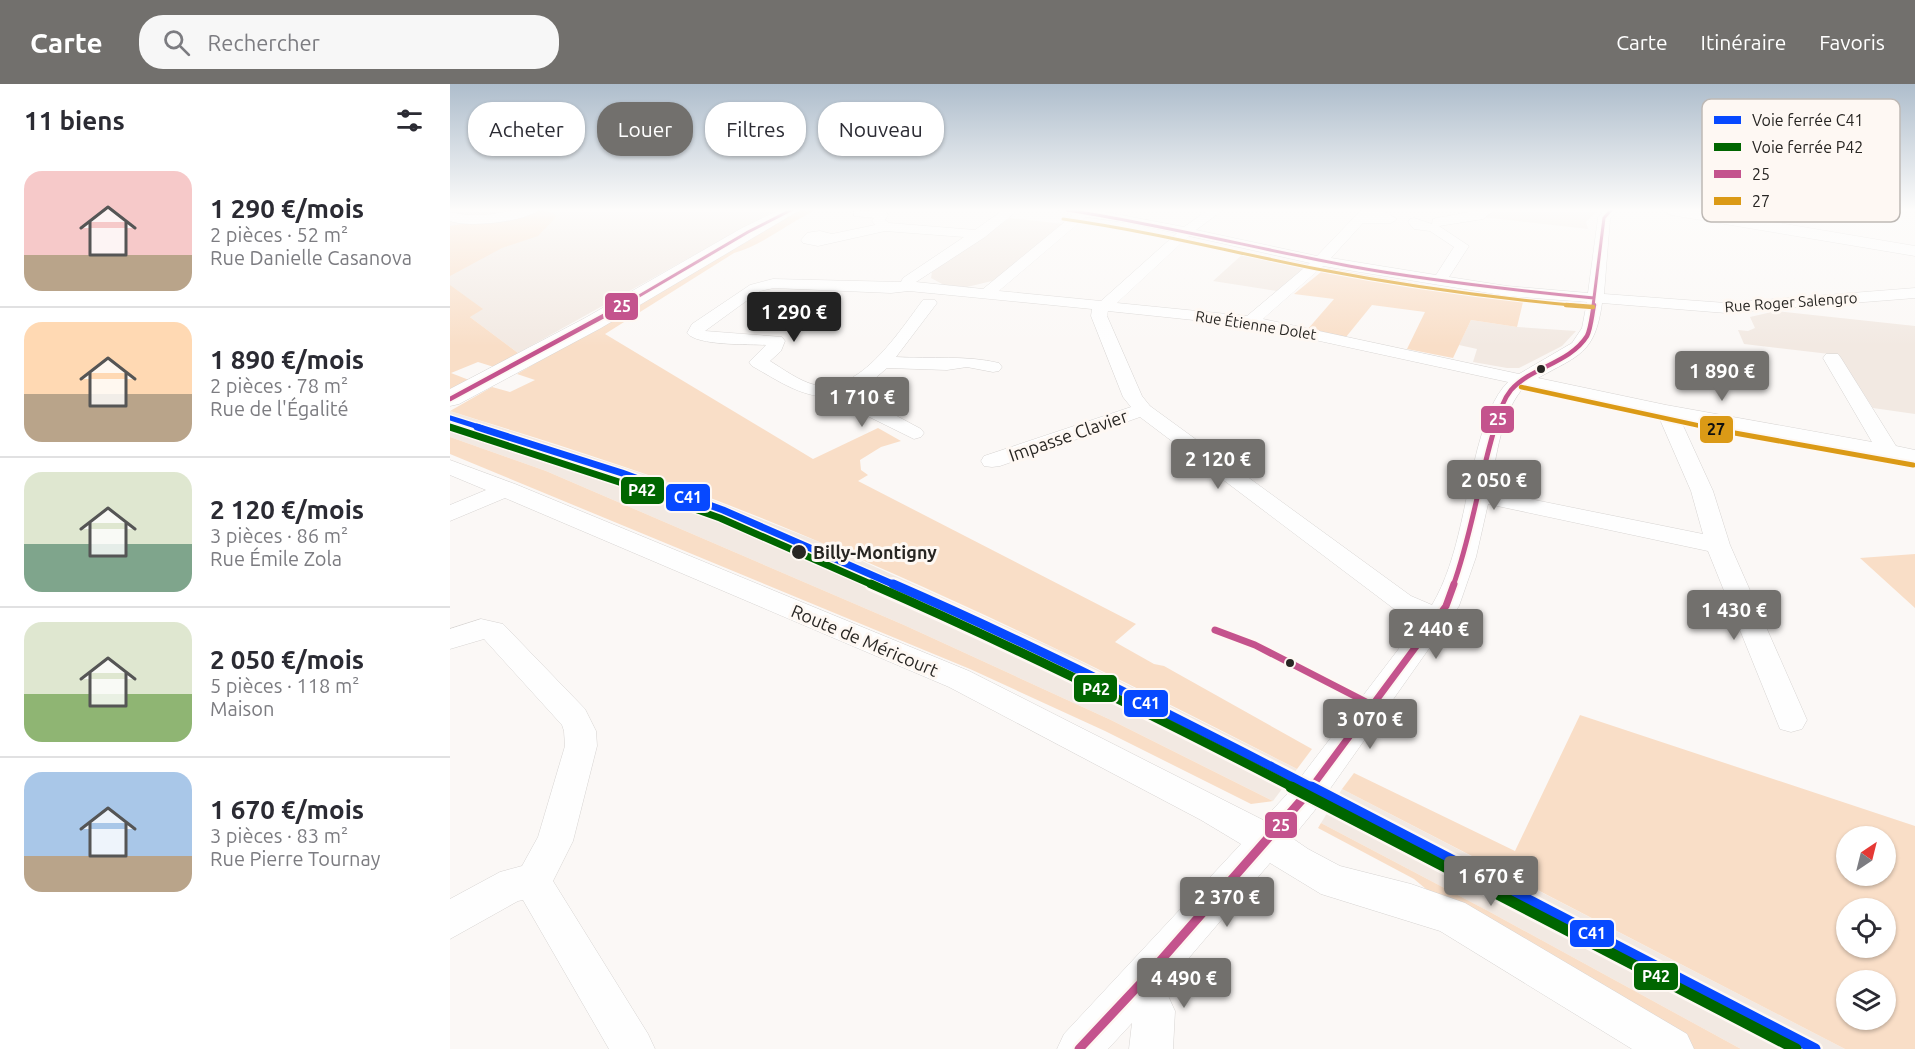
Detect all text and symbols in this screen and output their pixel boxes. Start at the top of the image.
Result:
search box [139,15,559,69]
icon: search [160,26,193,59]
text: Carte [30,27,103,58]
text: Rechercher [208,30,320,55]
text: Carte [1616,30,1668,54]
text: Itinéraire [1701,30,1786,54]
text: Favoris [1819,30,1885,54]
legend [1702,99,1900,222]
chip: Acheter [468,102,585,156]
chip: Louer [597,102,693,156]
chip: Filtres [705,102,806,156]
chip: Nouveau [818,102,944,156]
icon: filters [393,104,426,137]
text: 11 biens [24,106,125,135]
text: Voie ferrée C41 [1752,111,1864,129]
text: Voie ferrée P42 [1752,138,1863,156]
text: 25 [1752,165,1770,183]
text: 27 [1752,192,1770,210]
text: 1 290 €/mois [210,194,364,223]
icon: home [72,195,144,267]
text: 2 pièces · 52 m² [210,223,348,246]
text: Rue Danielle Casanova [210,246,412,269]
street label: Rue Roger Salengro [1724,289,1858,315]
line badge: 25 [604,292,639,321]
pin: 1 290 € [739,292,849,343]
text: 25 [613,297,631,315]
text: 1 290 € [761,300,827,323]
street label: Rue Étienne Dolet [1194,307,1318,343]
text: 1 890 €/mois [210,345,364,374]
icon: home [72,346,144,418]
pin: 1 890 € [1667,351,1777,402]
text: 1 890 € [1689,359,1755,382]
unlabelled marker [1535,363,1547,375]
text: 2 pièces · 78 m² [210,374,348,397]
pin: 1 710 € [807,377,917,428]
text: 1 710 € [829,385,895,408]
text: Rue de l'Égalité [210,397,349,420]
street label: Impasse Clavier [1006,405,1130,465]
line badge: 25 [1480,405,1515,434]
text: 25 [1489,410,1507,428]
line badge: 27 [1699,415,1734,444]
text: 27 [1707,420,1725,438]
pin: 2 120 € [1163,439,1273,490]
text: 2 120 € [1185,447,1251,470]
pin: 2 050 € [1439,460,1549,511]
text: 2 050 € [1461,468,1527,491]
line badge: P42 [620,476,665,505]
text: P42 [628,481,656,499]
line badge: C41 [665,483,711,512]
text: C41 [674,488,702,506]
text: 2 120 €/mois [210,495,364,524]
icon: home [72,496,144,568]
text: 3 pièces · 86 m² [210,524,348,547]
place label: Billy-Montigny [813,542,937,562]
marker: Billy-Montigny [790,543,808,561]
text: Rue Émile Zola [210,547,342,570]
pin: 1 430 € [1679,590,1789,641]
text: 1 430 € [1701,598,1767,621]
street label: Route de Méricourt [789,600,941,680]
pin: 2 440 € [1381,609,1491,660]
text: 2 440 € [1403,617,1469,640]
text: 2 050 €/mois [210,645,364,674]
icon: home [72,646,144,718]
unlabelled marker [1284,657,1296,669]
text: 5 pièces · 118 m² [210,674,359,697]
line badge: P42 [1073,674,1118,703]
text: P42 [1082,680,1110,698]
line badge: C41 [1123,689,1169,718]
text: C41 [1132,694,1160,712]
text: Maison [210,697,274,720]
pin: 3 070 € [1315,699,1425,750]
text: 3 070 € [1337,707,1403,730]
text: 1 670 €/mois [210,795,364,824]
icon: home [72,796,144,868]
line badge: 25 [1264,811,1298,839]
text: 25 [1272,816,1290,834]
text: 3 pièces · 83 m² [210,824,348,847]
north arrow [1836,826,1896,886]
map controls [1836,826,1896,1030]
text: Rue Pierre Tournay [210,847,380,870]
pin: 1 670 € [1436,856,1546,907]
text: 1 670 € [1458,864,1524,887]
pin: 2 370 € [1172,877,1282,928]
text: 2 370 € [1194,885,1260,908]
button: locate [1836,898,1896,958]
line badge: C41 [1569,919,1615,948]
text: C41 [1578,924,1606,942]
pin: 4 490 € [1129,958,1239,1009]
line badge: P42 [1633,962,1679,991]
text: 4 490 € [1151,966,1217,989]
text: P42 [1642,967,1670,985]
button: layers [1836,970,1896,1030]

